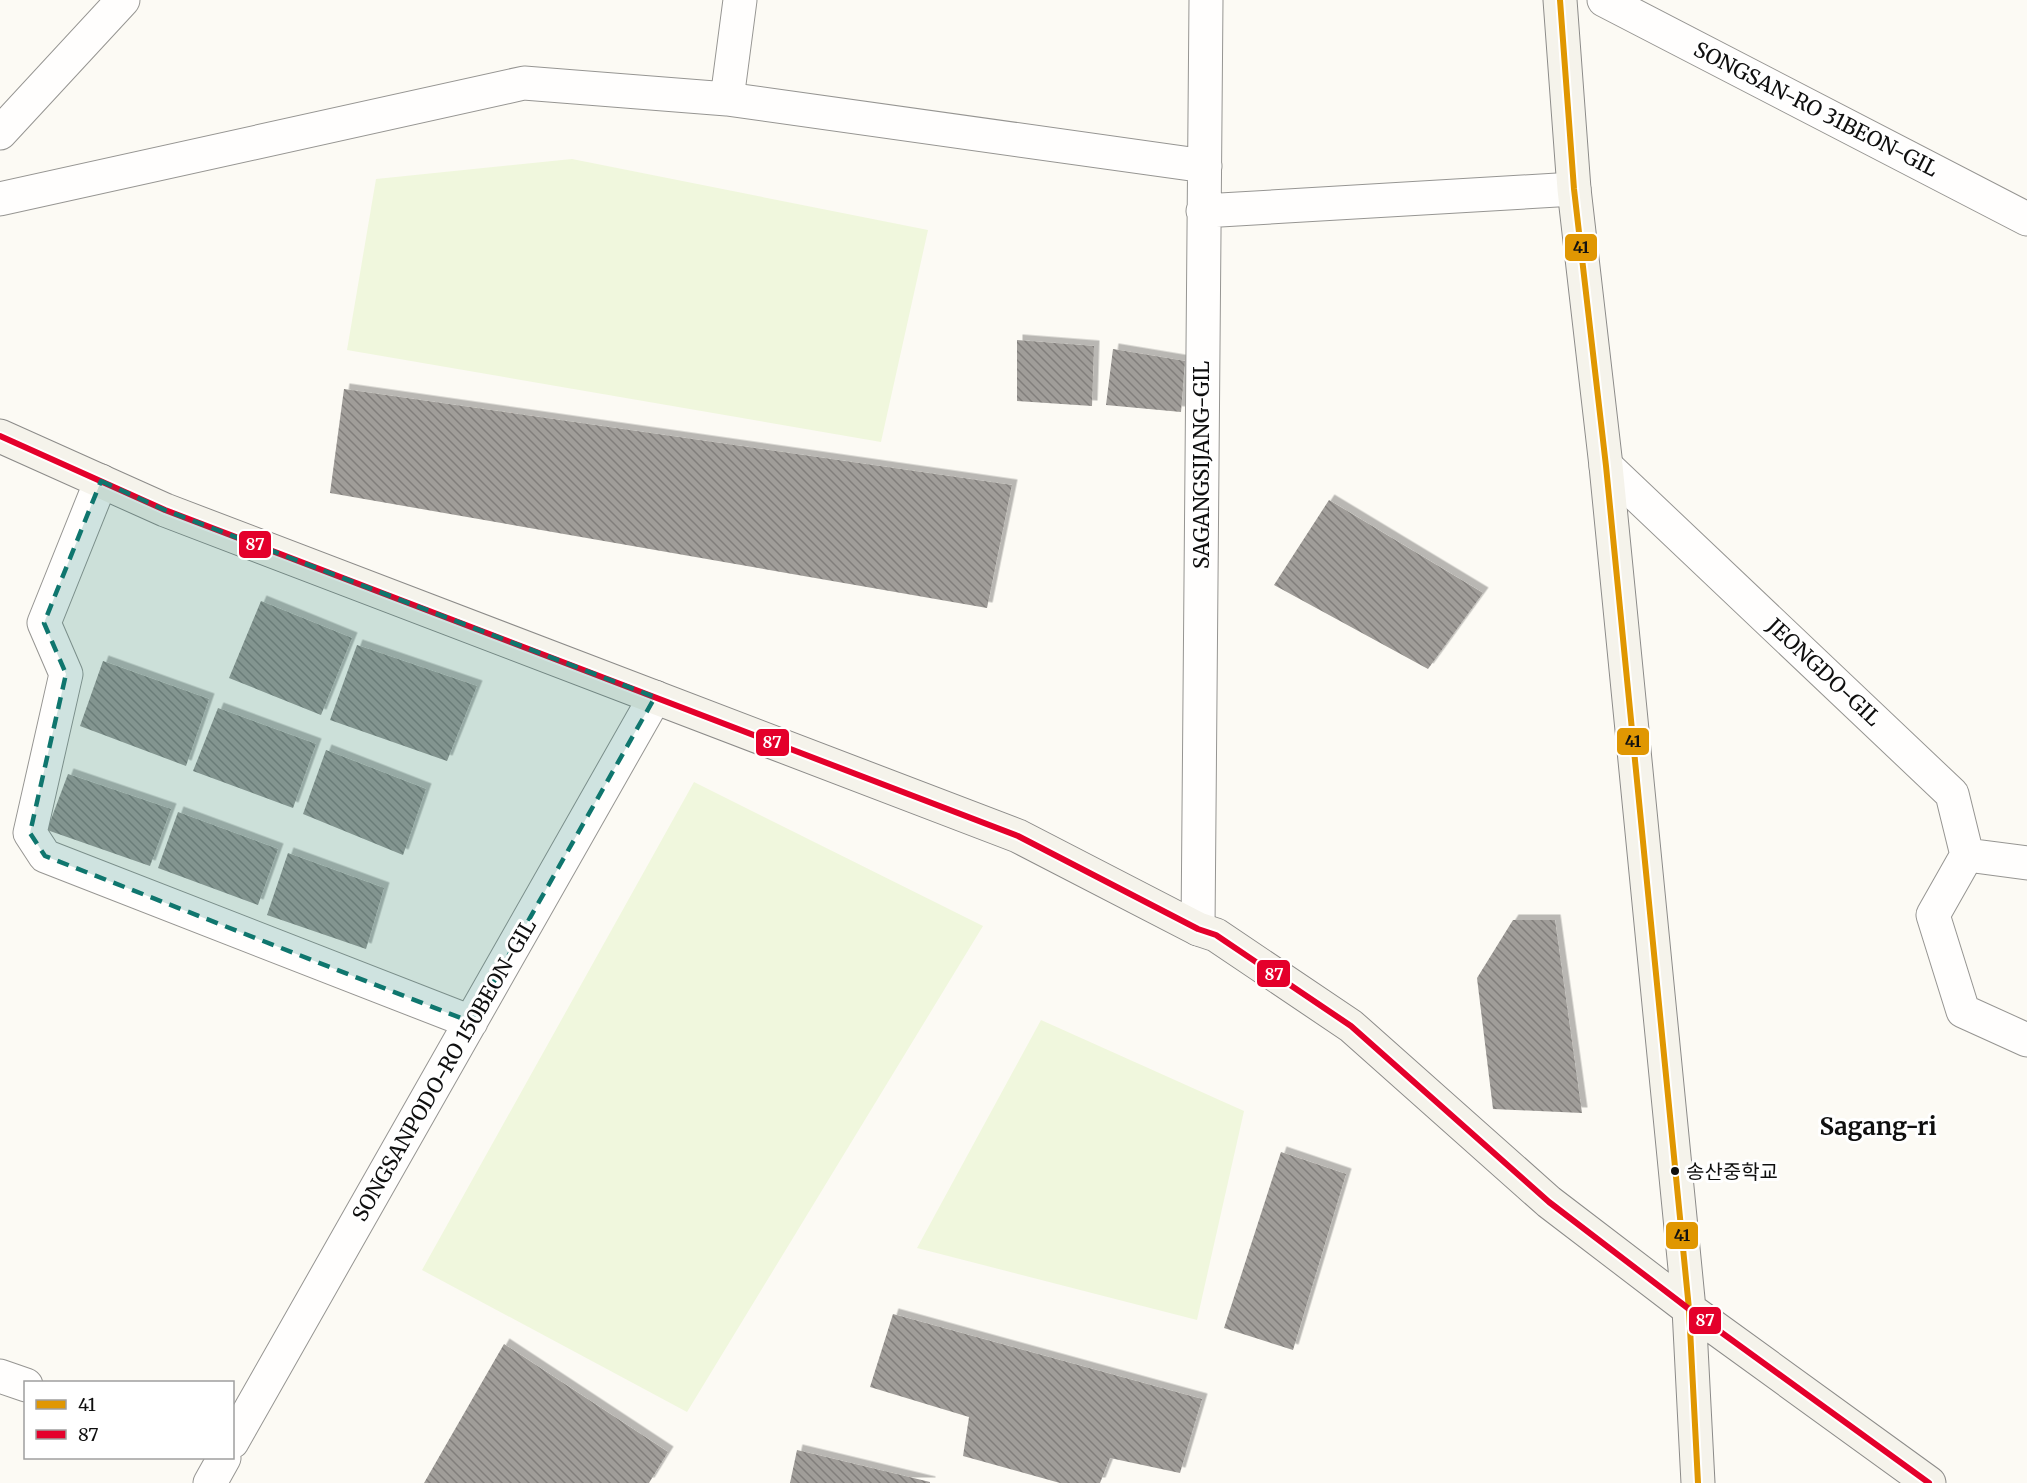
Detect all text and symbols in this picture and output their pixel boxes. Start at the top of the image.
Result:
street label: SONGSAN-RO 31BEON-GIL [1689,36,1943,182]
line badge: 41 [1564,233,1598,262]
text: 41 [1573,237,1590,257]
street label: SAGANGSIJANG-GIL [1188,361,1215,569]
line badge: 87 [238,530,272,559]
text: 87 [246,534,265,554]
street label: JEONGDO-GIL [1761,612,1887,732]
line badge: 41 [1616,727,1650,756]
line badge: 87 [755,728,790,757]
text: 41 [1625,731,1642,751]
text: 87 [763,732,782,752]
street label: SONGSANPODO-RO 150BEON-GIL [346,914,542,1226]
line badge: 87 [1256,959,1291,988]
text: 87 [1265,964,1284,984]
district label: Sagang-ri [1819,1111,1937,1142]
place label: 송산중학교 [1686,1159,1778,1184]
marker: 송산중학교 [1669,1165,1681,1177]
line badge: 41 [1665,1221,1699,1250]
text: 41 [1674,1225,1691,1245]
line badge: 87 [1688,1306,1722,1335]
text: 87 [1696,1310,1715,1330]
legend [24,1381,234,1459]
text: 41 [78,1393,96,1416]
text: 87 [78,1423,99,1446]

